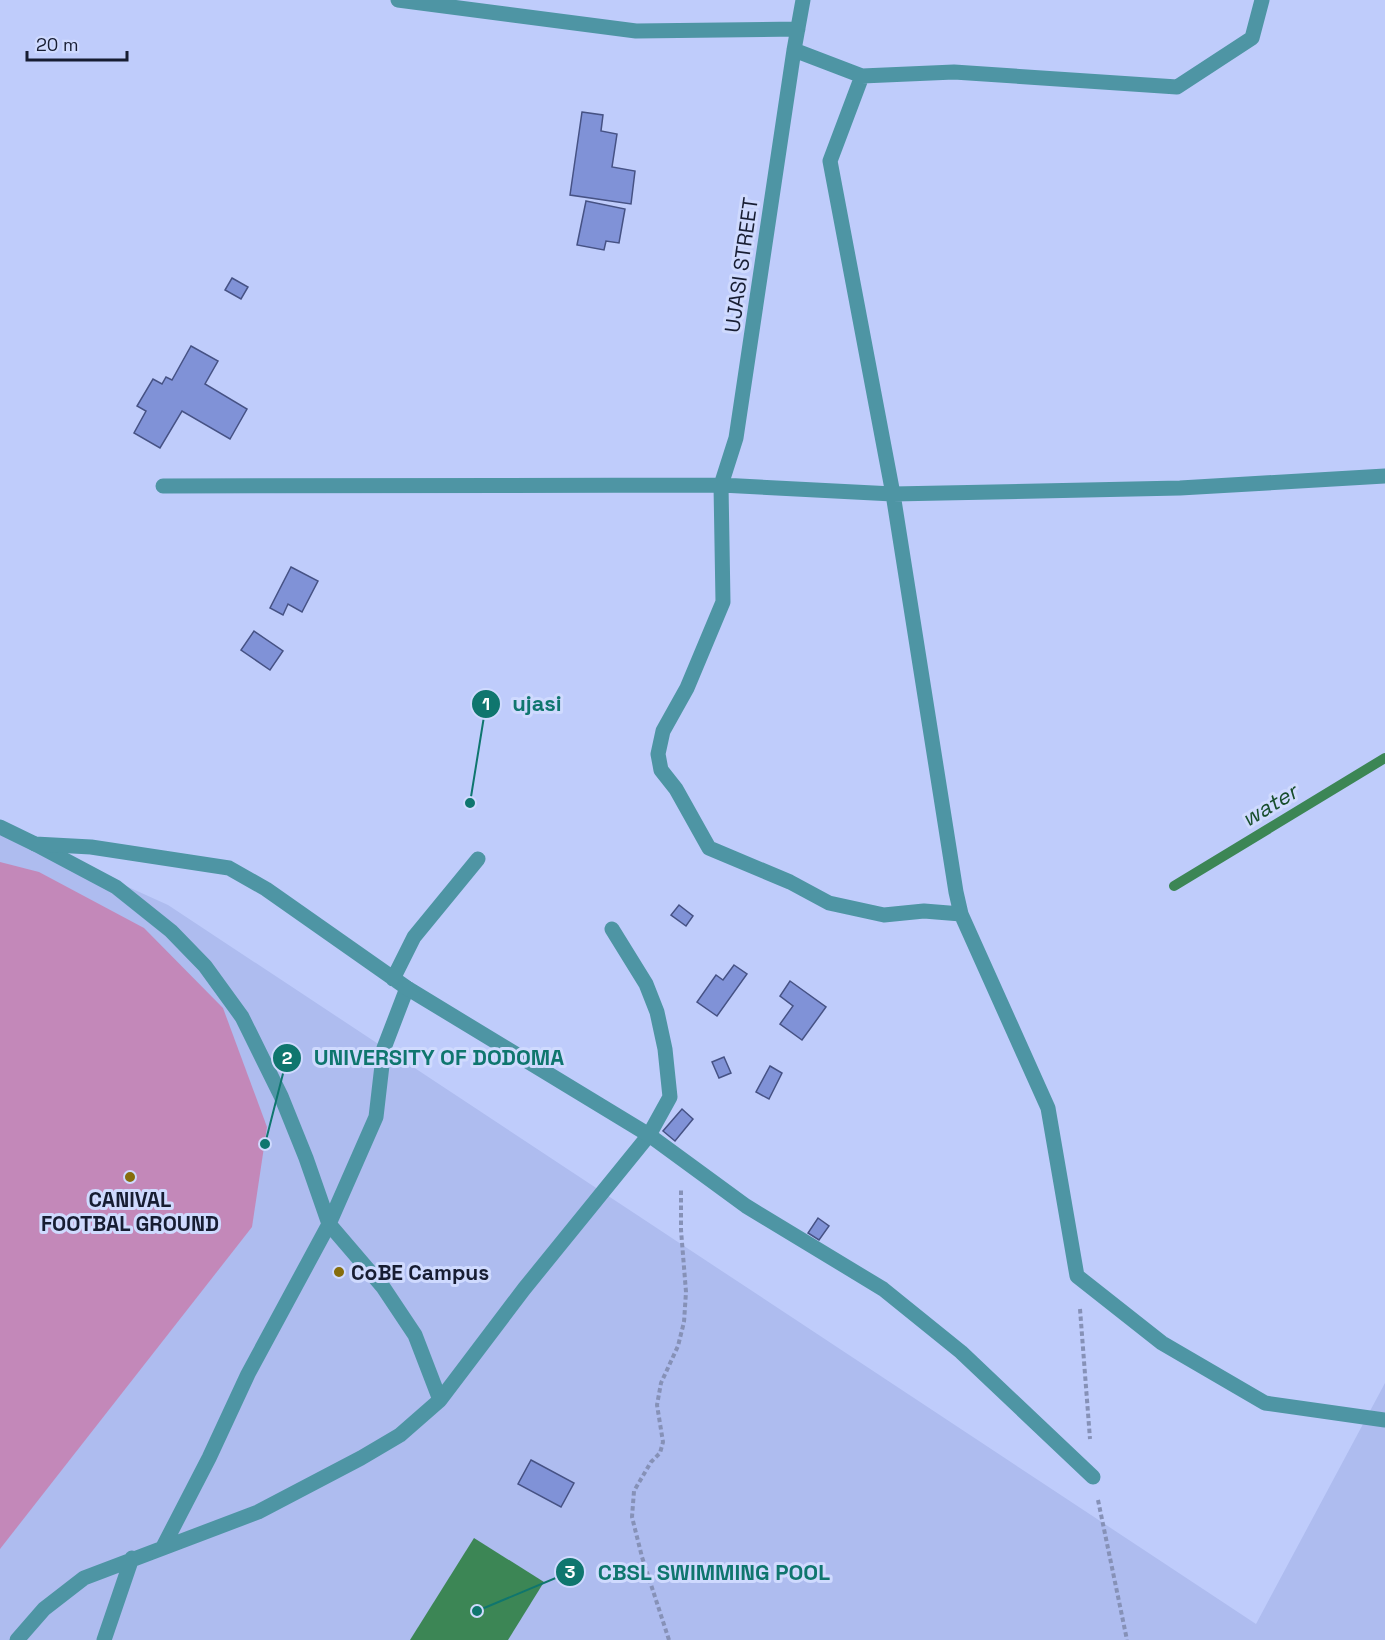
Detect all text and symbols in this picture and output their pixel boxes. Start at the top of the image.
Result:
scale bar [27,24,128,62]
text: 20 m [36,33,79,56]
street label: UJASI STREET [718,196,764,334]
callout: ujasi [471,684,574,724]
text: ujasi [512,689,562,717]
text: 1 [482,692,490,715]
water label: water [1236,776,1304,833]
callout: UNIVERSITY OF DODOMA [272,1038,577,1078]
text: UNIVERSITY OF DODOMA [314,1043,564,1071]
text: 2 [282,1046,293,1069]
marker: CANIVAL FOOTBAL GROUND [123,1170,137,1184]
place label: CANIVAL FOOTBAL GROUND [41,1186,219,1237]
place label: CoBE Campus [351,1259,489,1286]
marker: CoBE Campus [332,1265,346,1279]
callout: CBSL SWIMMING POOL [555,1552,842,1592]
text: CBSL SWIMMING POOL [598,1558,830,1586]
text: 3 [565,1560,576,1583]

